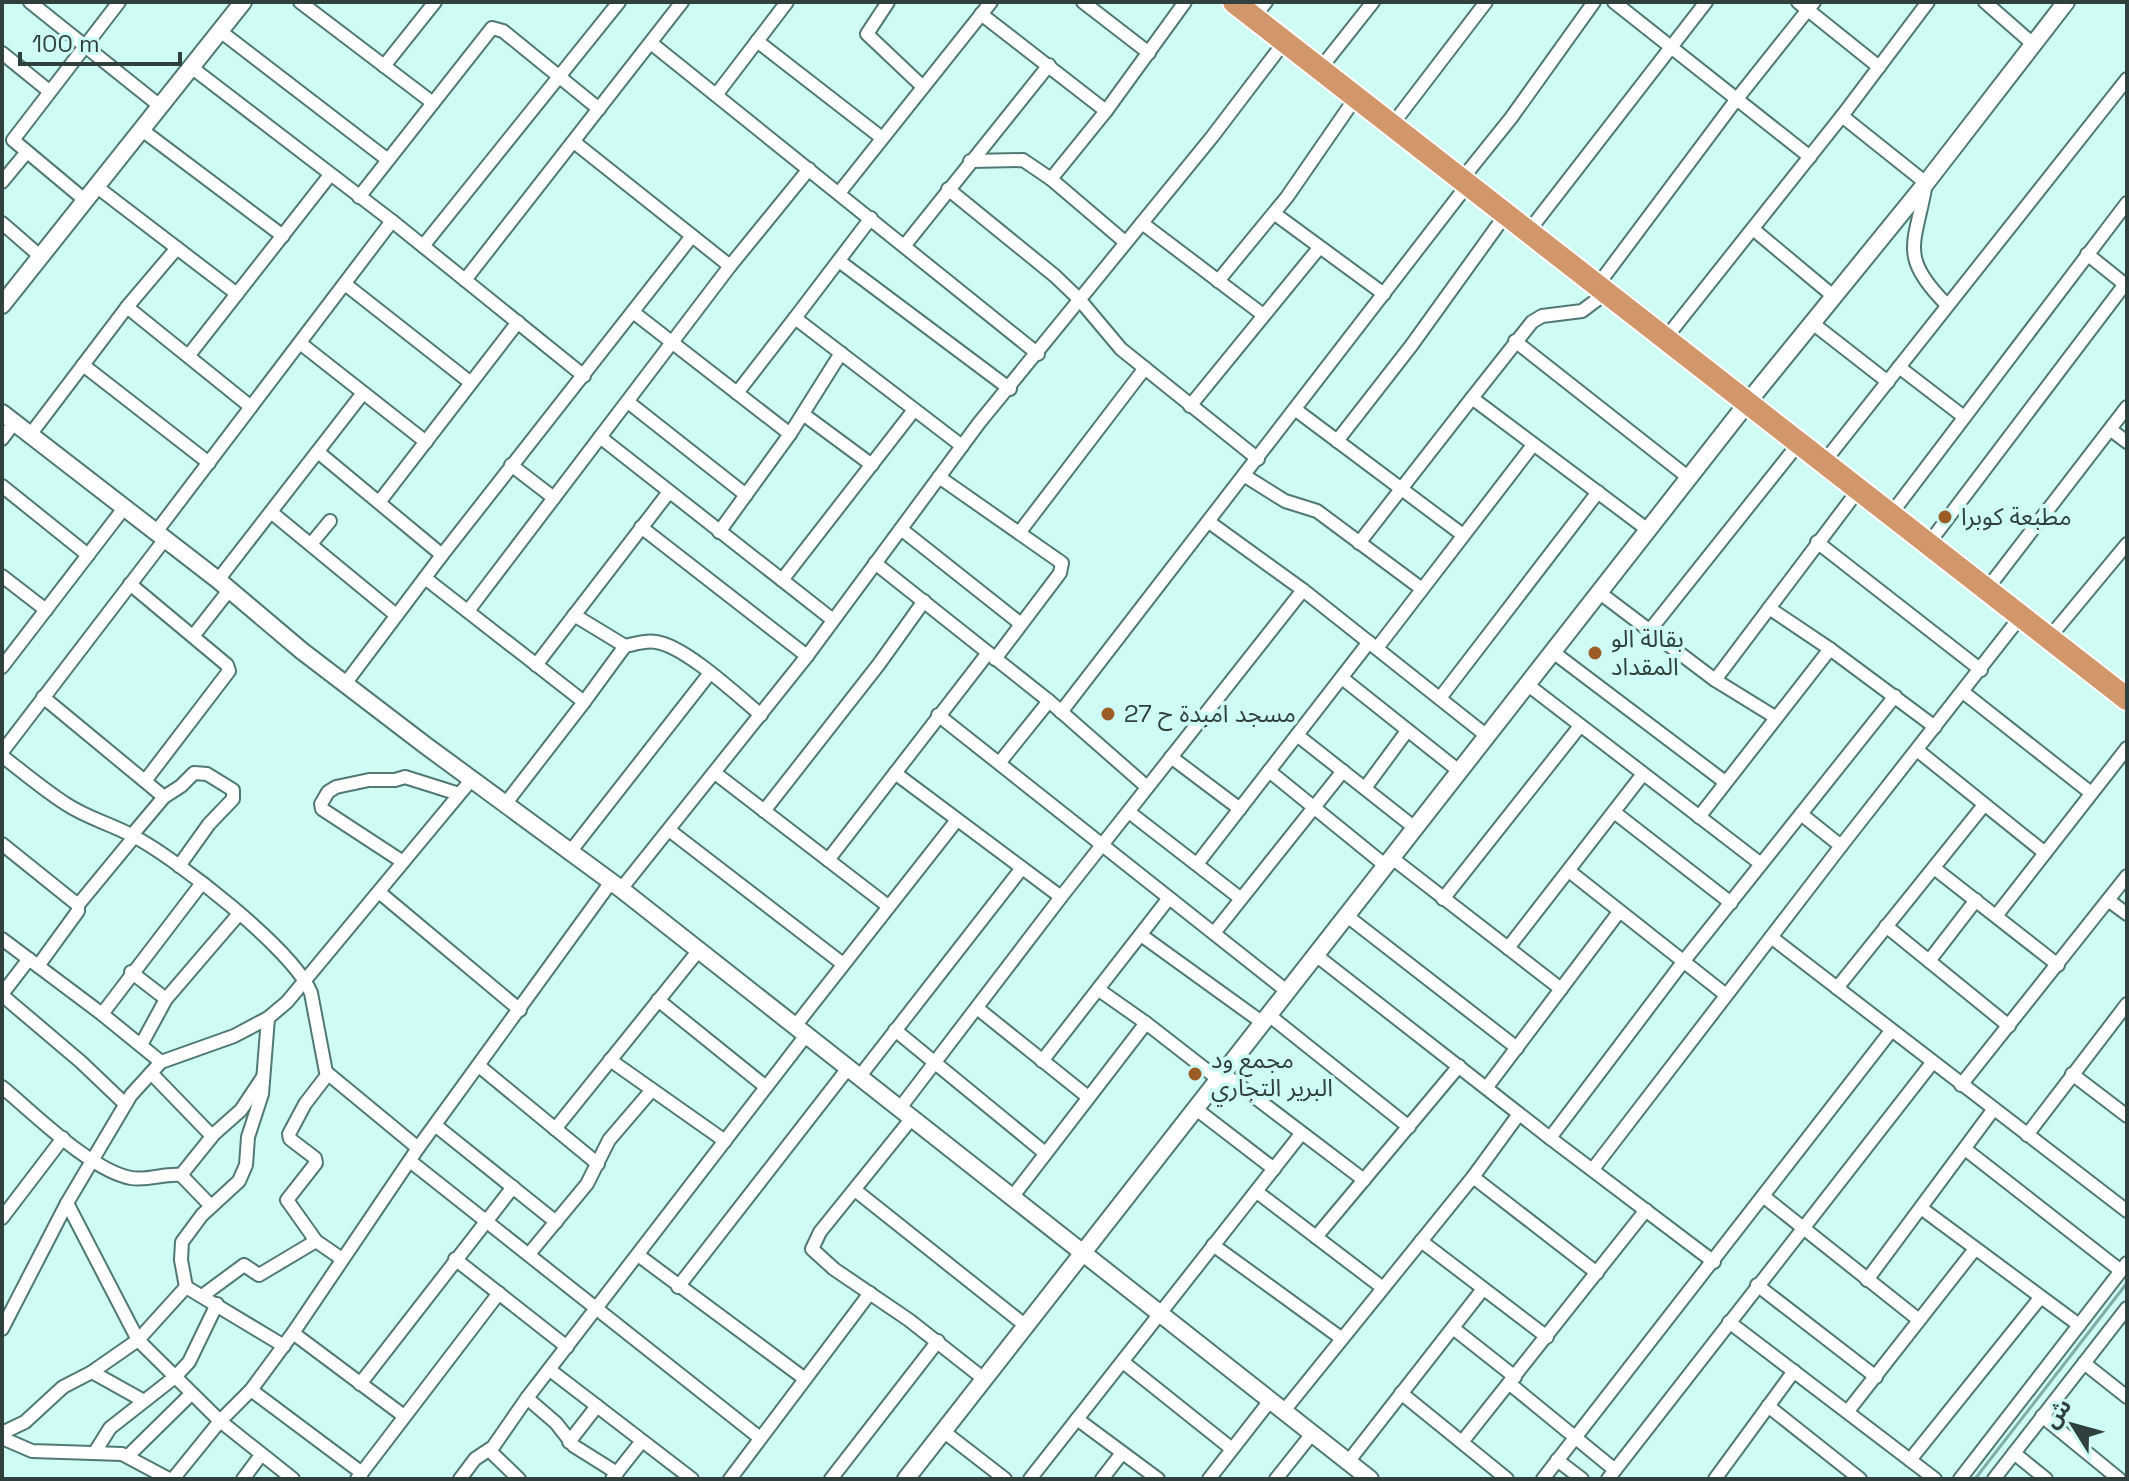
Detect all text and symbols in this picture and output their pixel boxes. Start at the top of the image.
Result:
scale bar [20,16,180,66]
text: 100 m [32,28,100,59]
place label: مطبعة كوبرا [1961,501,2072,532]
marker: مطبعة كوبرا [1936,508,1954,526]
place label: بقالة الو المقداد [1611,623,1684,682]
marker: بقالة الو المقداد [1586,644,1604,662]
place label: مسجد امبدة ح 27 [1124,698,1296,731]
marker: مسجد امبدة ح 27 [1099,705,1117,723]
place label: مجمع ود البرير التجاري [1211,1044,1333,1107]
marker: مجمع ود البرير التجاري [1186,1065,1204,1083]
north arrow [2033,1385,2113,1465]
text: ش [2037,1393,2077,1433]

